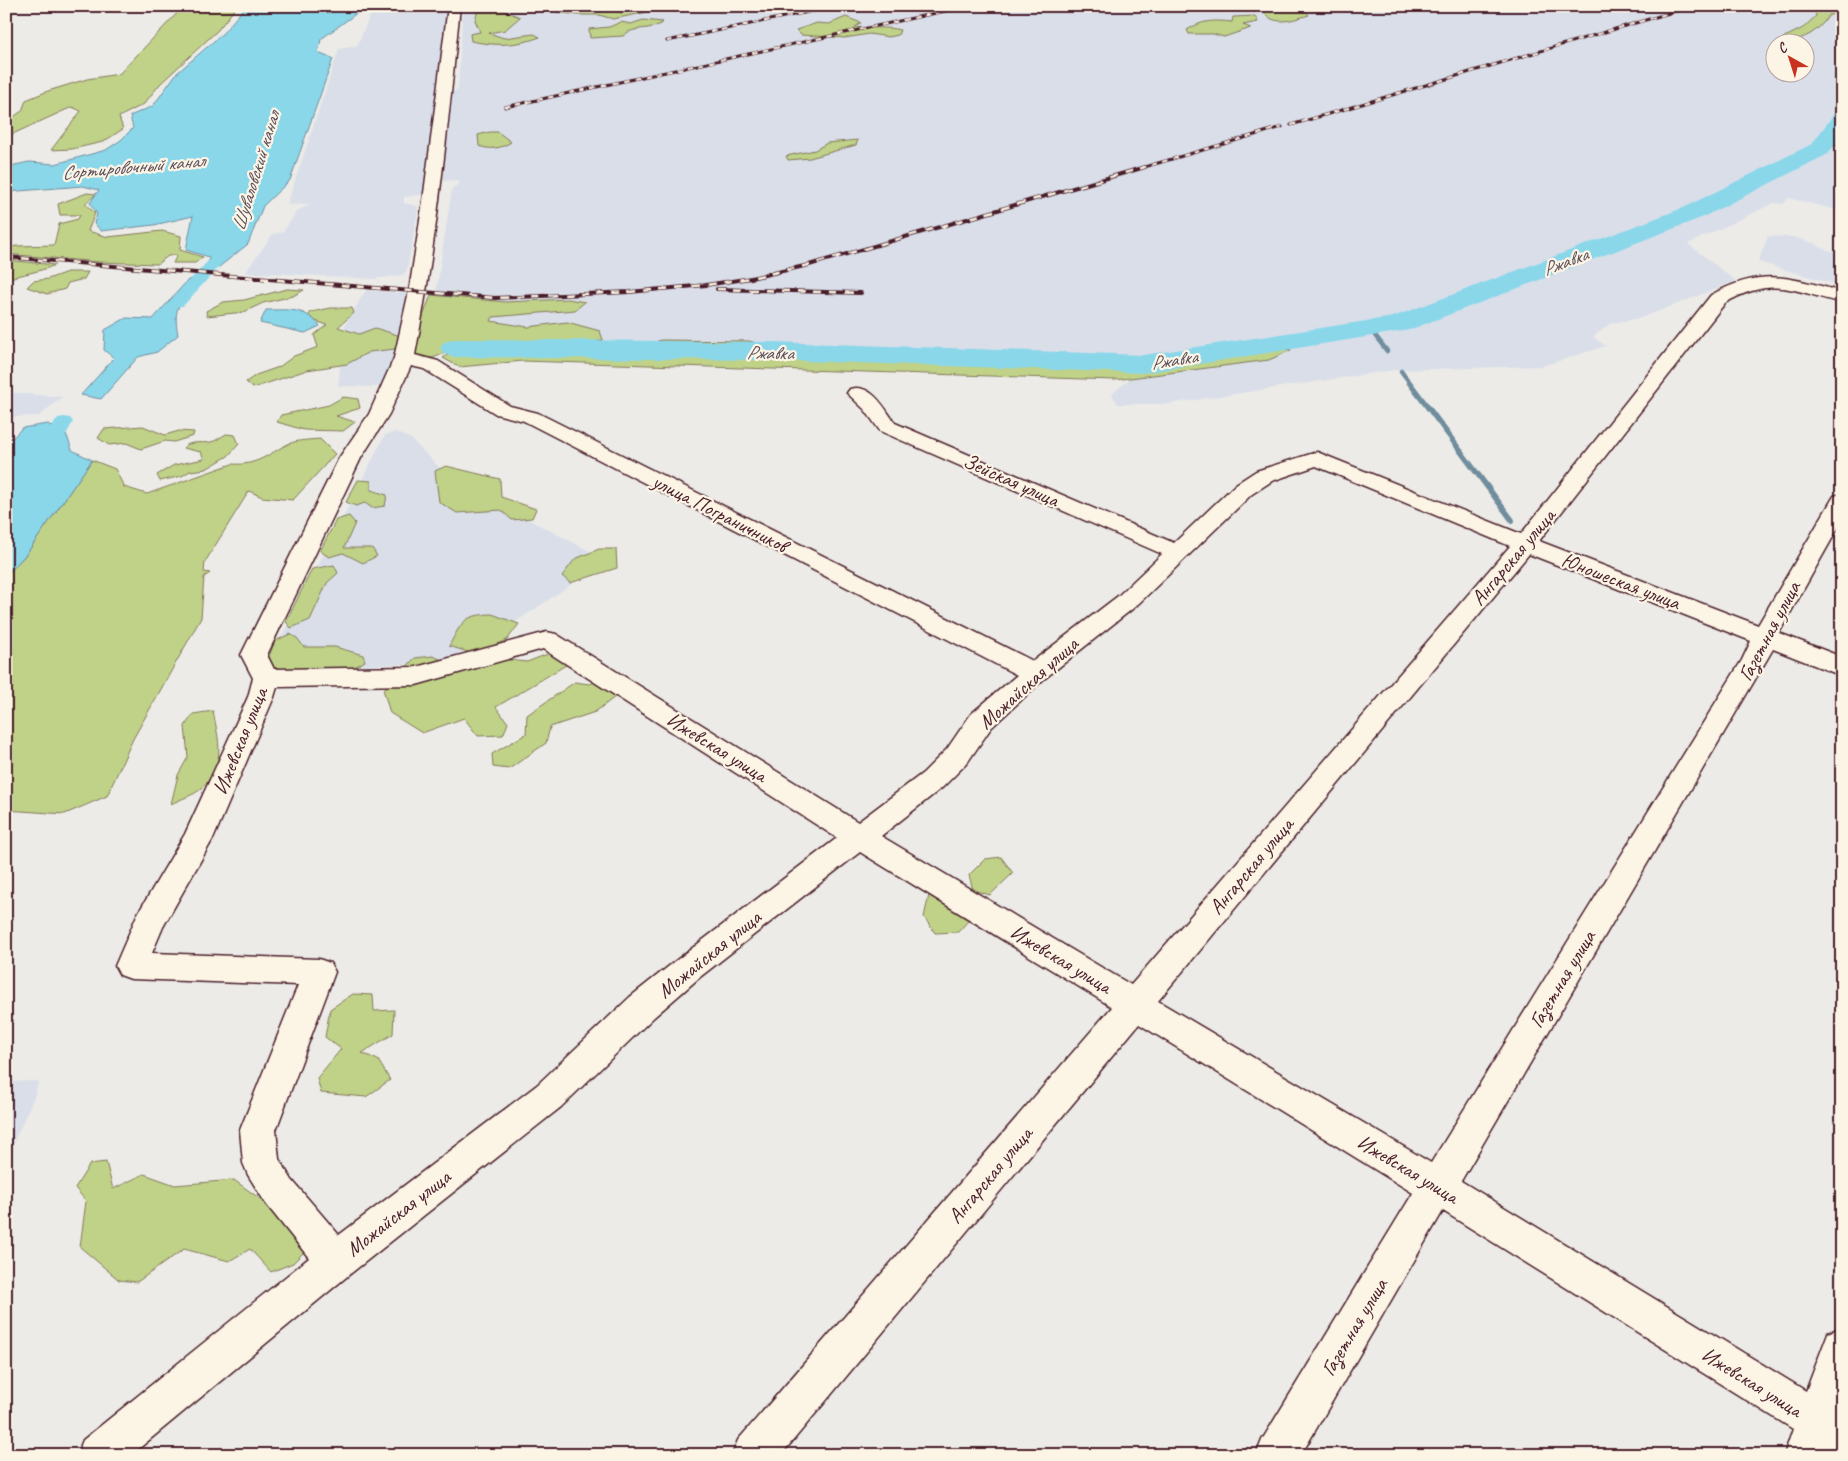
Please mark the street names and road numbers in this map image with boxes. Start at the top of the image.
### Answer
street label: Зейская улица [959,447,1064,513]
street label: улица Пограничников [646,467,796,560]
street label: Ангарская улица [1465,501,1563,611]
street label: Юношеская улица [1558,547,1686,616]
street label: Газетная улица [1732,575,1808,686]
street label: Можайская улица [973,630,1085,735]
street label: Ижевская улица [207,681,274,798]
street label: Ижевская улица [662,706,774,789]
street label: Ангарская улица [1203,810,1301,920]
street label: Можайская улица [652,903,767,1004]
street label: Ижевская улица [1006,919,1118,1001]
street label: Газетная улица [1523,924,1603,1033]
street label: Ангарская улица [942,1119,1040,1229]
street label: Ижевская улица [1353,1129,1465,1211]
street label: Можайская улица [340,1163,457,1262]
street label: Газетная улица [1315,1272,1395,1381]
street label: Ижевская улица [1697,1341,1809,1424]

